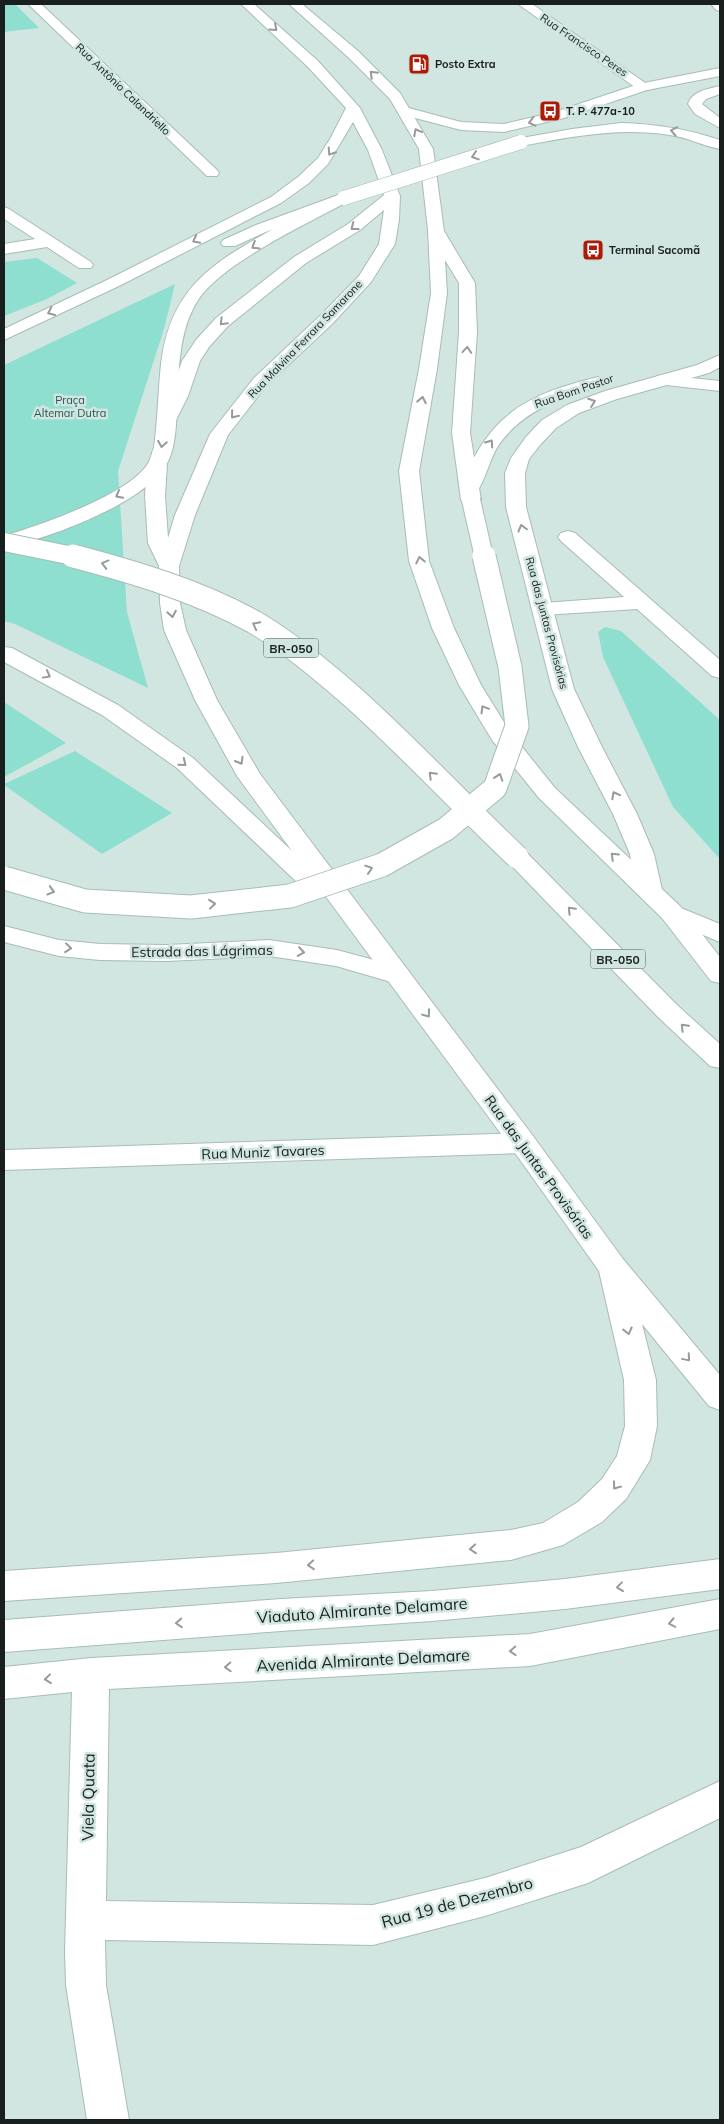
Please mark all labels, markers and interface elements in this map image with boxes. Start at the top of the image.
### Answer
street label: Rua Francisco Peres [537,10,631,80]
one-way arrow [268,22,277,31]
street label: Rua Antônio Calandriello [73,40,173,138]
fuel station icon: Posto Extra [407,52,431,76]
place label: Posto Extra [435,57,496,71]
one-way arrow [370,71,379,80]
bus stop icon: T. P. 477a-10 [538,99,562,123]
place label: T. P. 477a-10 [566,104,635,118]
one-way arrow [527,116,536,127]
one-way arrow [669,126,678,137]
one-way arrow [413,128,423,137]
one-way arrow [327,146,337,155]
one-way arrow [471,151,480,161]
one-way arrow [350,221,360,230]
one-way arrow [193,234,202,244]
bus stop icon: Terminal Sacomã [581,238,605,262]
one-way arrow [251,240,261,249]
place label: Terminal Sacomã [609,243,700,257]
street label: Rua Malvina Ferrara Samarone [245,277,365,401]
one-way arrow [47,306,56,317]
one-way arrow [220,317,229,326]
one-way arrow [461,346,472,354]
street label: Rua Bom Pastor [533,371,615,411]
park label: Praça Altemar Dutra [34,393,106,420]
one-way arrow [417,395,427,404]
one-way arrow [587,398,596,408]
one-way arrow [231,409,239,418]
one-way arrow [158,440,168,448]
one-way arrow [484,440,493,449]
one-way arrow [115,489,124,499]
one-way arrow [517,523,528,532]
street label: Rua das Juntas Provisórias [523,555,571,691]
one-way arrow [415,556,426,564]
one-way arrow [102,560,110,570]
one-way arrow [166,610,177,619]
one-way arrow [252,621,261,631]
road number: BR-050 [264,638,318,658]
one-way arrow [42,669,51,679]
one-way arrow [481,705,491,714]
one-way arrow [234,756,244,765]
one-way arrow [178,757,187,766]
one-way arrow [429,772,438,781]
one-way arrow [493,773,503,782]
one-way arrow [611,791,621,800]
one-way arrow [610,853,619,862]
one-way arrow [365,865,373,875]
one-way arrow [46,886,54,896]
one-way arrow [208,899,216,910]
one-way arrow [568,907,577,916]
street label: Estrada das Lágrimas [131,941,273,961]
one-way arrow [65,943,73,954]
one-way arrow [297,946,305,957]
road number: BR-050 [590,950,646,969]
one-way arrow [422,1008,430,1017]
one-way arrow [681,1024,690,1033]
street label: Rua das Juntas Provisórias [481,1092,597,1242]
street label: Rua Muniz Tavares [201,1141,325,1163]
one-way arrow [622,1326,633,1335]
one-way arrow [682,1352,690,1361]
one-way arrow [613,1480,622,1490]
one-way arrow [468,1543,476,1554]
one-way arrow [307,1559,315,1570]
one-way arrow [615,1581,623,1592]
street label: Viaduto Almirante Delamare [256,1593,468,1627]
one-way arrow [175,1617,183,1628]
one-way arrow [668,1617,677,1627]
street label: Avenida Almirante Delamare [256,1644,470,1676]
one-way arrow [508,1646,516,1657]
one-way arrow [224,1662,232,1673]
one-way arrow [44,1673,52,1684]
street label: Viela Quata [77,1753,99,1841]
street label: Rua 19 de Dezembro [379,1872,535,1932]

